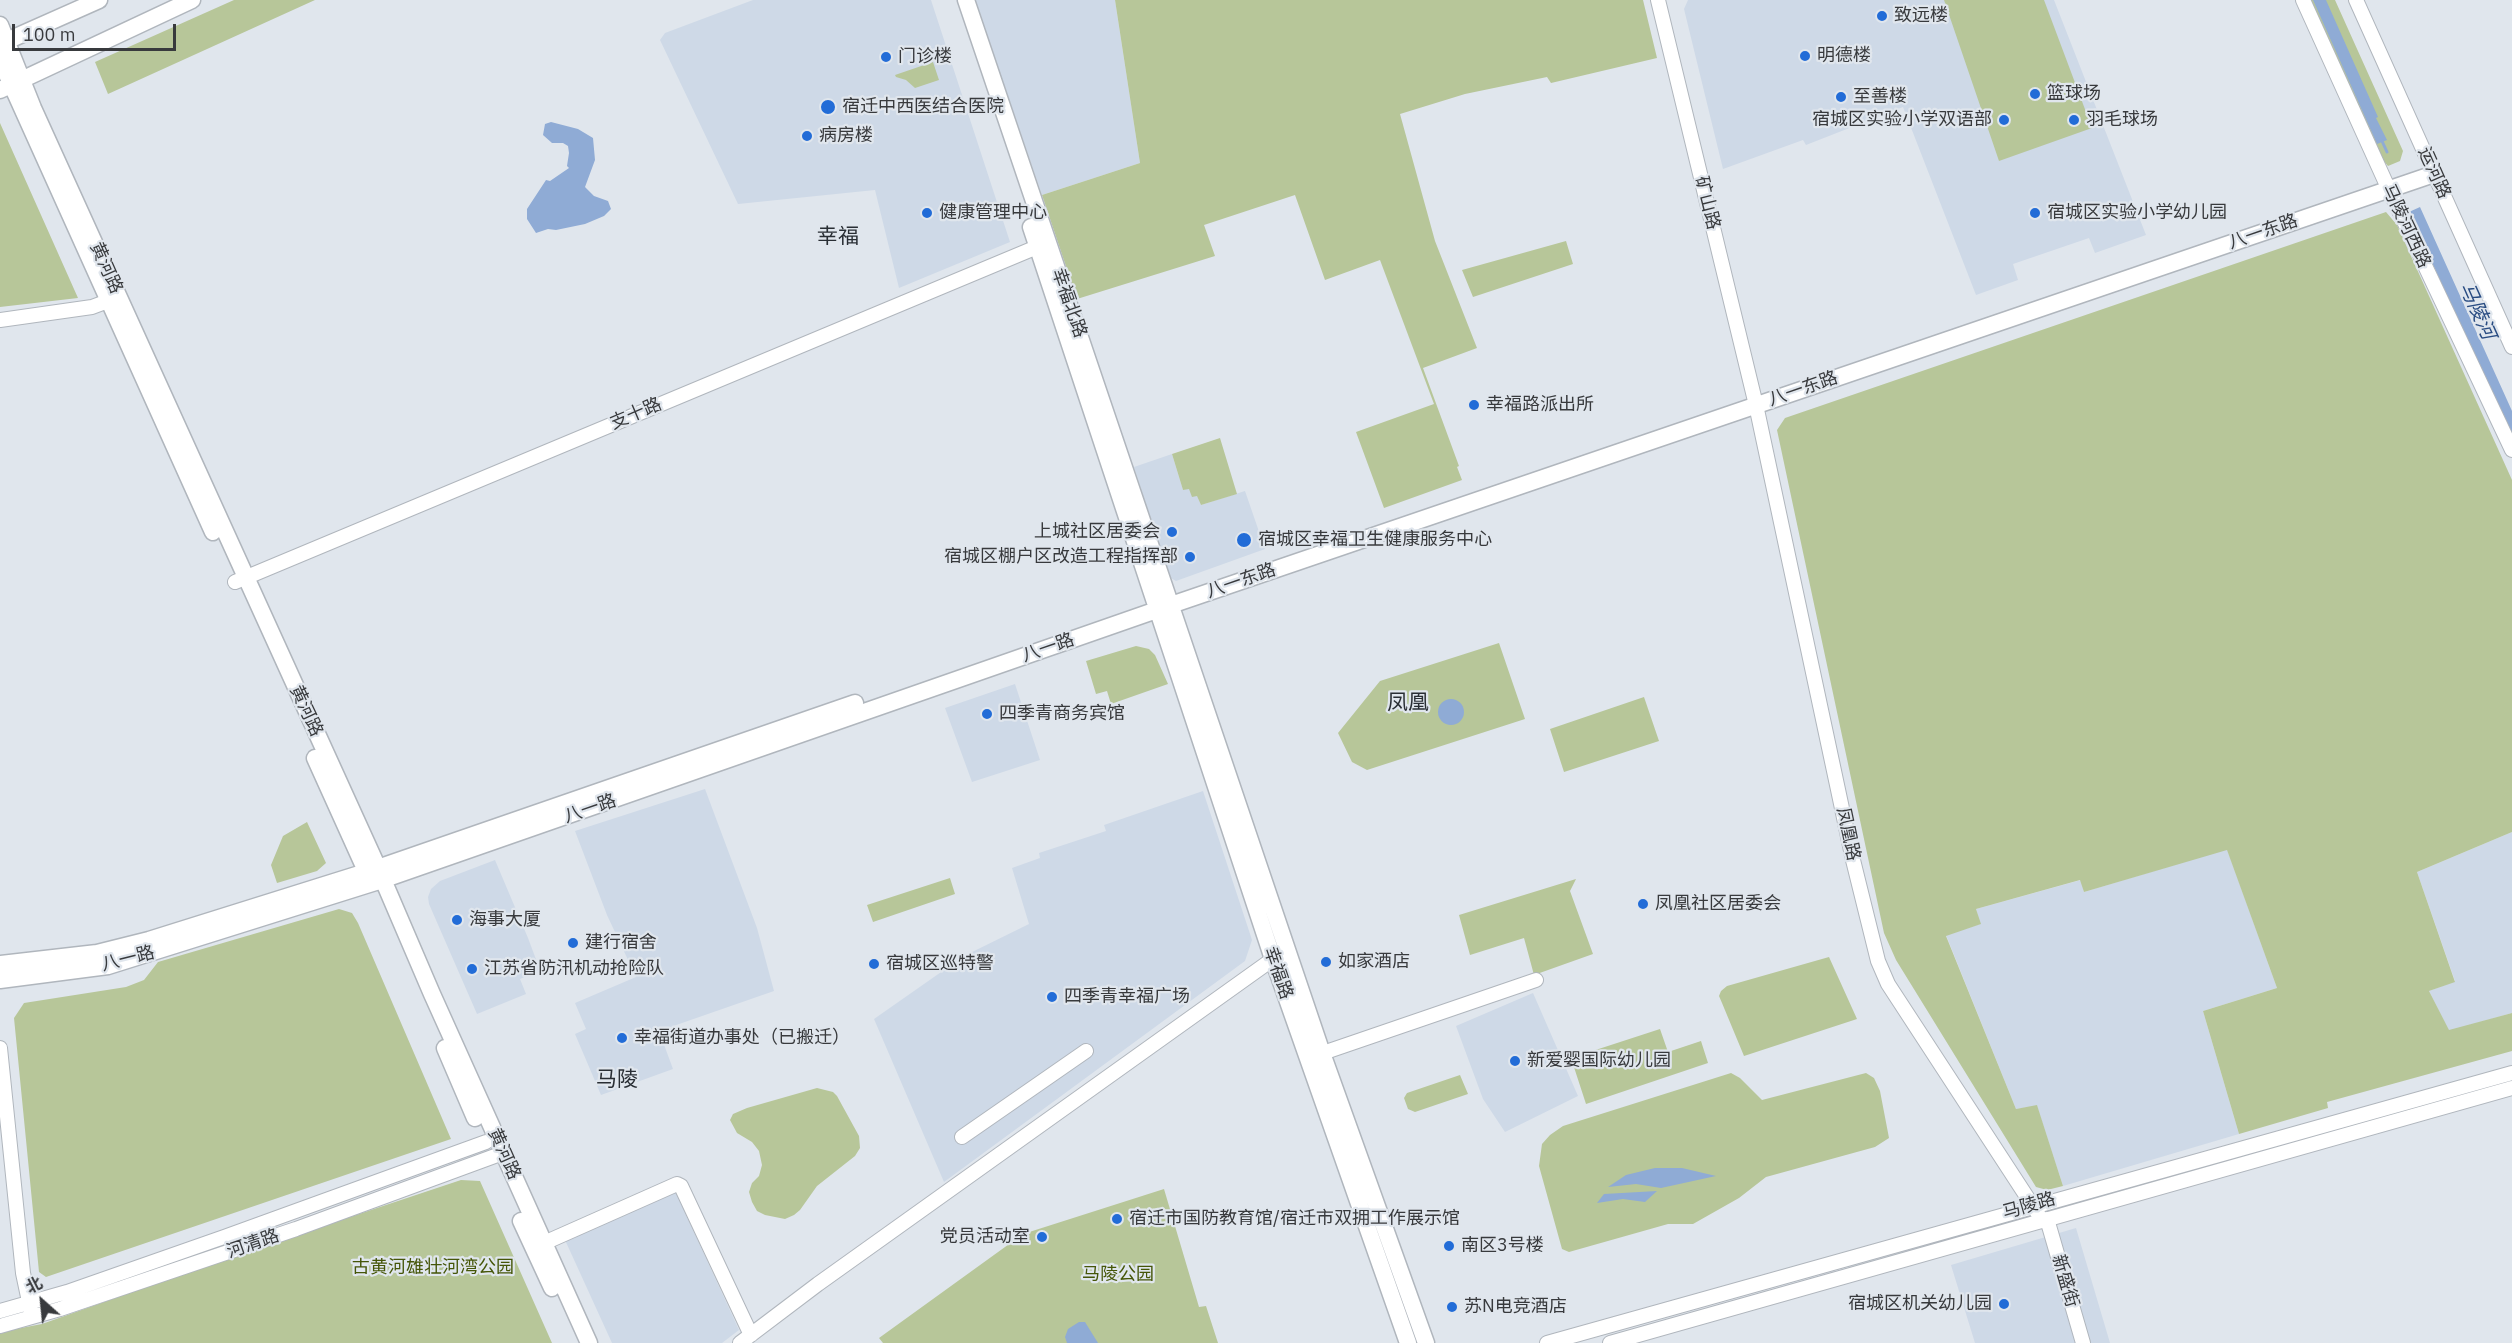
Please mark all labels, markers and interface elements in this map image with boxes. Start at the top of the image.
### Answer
place label: 致远楼 [1894,5,1948,27]
marker: 致远楼 [1875,9,1889,23]
scale bar [15,12,178,50]
text: 100 m [23,23,75,46]
place label: 明德楼 [1817,45,1871,67]
place label: 门诊楼 [898,46,952,68]
marker: 明德楼 [1798,49,1812,63]
marker: 门诊楼 [879,50,893,64]
place label: 篮球场 [2047,83,2101,105]
place label: 至善楼 [1853,86,1907,108]
marker: 篮球场 [2028,87,2042,101]
marker: 至善楼 [1834,90,1848,104]
place label: 宿迁中西医结合医院 [842,96,1004,118]
marker: 宿迁中西医结合医院 [819,98,837,116]
place label: 宿城区实验小学双语部 [1812,109,1992,131]
place label: 羽毛球场 [2086,109,2158,131]
marker: 宿城区实验小学双语部 [1997,113,2011,127]
marker: 羽毛球场 [2067,113,2081,127]
place label: 病房楼 [819,125,873,147]
marker: 病房楼 [800,129,814,143]
street label: 运河路 [2413,144,2455,202]
street label: 矿山路 [1690,174,1724,232]
street label: 马陵河西路 [2377,181,2435,271]
place label: 健康管理中心 [939,202,1047,224]
place label: 宿城区实验小学幼儿园 [2047,202,2227,224]
marker: 健康管理中心 [920,206,934,220]
marker: 宿城区实验小学幼儿园 [2028,206,2042,220]
street label: 八一东路 [2225,210,2301,254]
district label: 幸福 [817,224,859,250]
street label: 黄河路 [85,239,127,297]
street label: 幸福北路 [1047,265,1091,341]
water label: 马陵河 [2454,279,2500,343]
street label: 八一东路 [1765,367,1841,411]
street label: 支十路 [607,394,665,434]
place label: 幸福路派出所 [1486,394,1594,416]
marker: 幸福路派出所 [1467,398,1481,412]
place label: 上城社区居委会 [1034,521,1160,543]
marker: 上城社区居委会 [1165,525,1179,539]
place label: 宿城区幸福卫生健康服务中心 [1258,529,1492,551]
marker: 宿城区幸福卫生健康服务中心 [1235,531,1253,549]
place label: 宿城区棚户区改造工程指挥部 [944,546,1178,568]
marker: 宿城区棚户区改造工程指挥部 [1183,550,1197,564]
street label: 八一东路 [1203,559,1279,603]
street label: 八一路 [1019,629,1077,667]
street label: 黄河路 [285,682,327,740]
district label: 凤凰 [1387,690,1429,716]
place label: 四季青商务宾馆 [999,703,1125,725]
marker: 四季青商务宾馆 [980,707,994,721]
street label: 八一路 [561,790,619,828]
street label: 凤凰路 [1832,805,1864,863]
place label: 凤凰社区居委会 [1655,893,1781,915]
marker: 凤凰社区居委会 [1636,897,1650,911]
place label: 海事大厦 [469,909,541,931]
marker: 海事大厦 [450,913,464,927]
place label: 建行宿舍 [585,932,657,954]
marker: 建行宿舍 [566,936,580,950]
street label: 八一路 [99,942,157,976]
street label: 幸福路 [1259,944,1297,1002]
place label: 如家酒店 [1338,951,1410,973]
place label: 宿城区巡特警 [886,953,994,975]
marker: 如家酒店 [1319,955,1333,969]
marker: 宿城区巡特警 [867,957,881,971]
place label: 江苏省防汛机动抢险队 [484,958,664,980]
marker: 江苏省防汛机动抢险队 [465,962,479,976]
place label: 四季青幸福广场 [1064,986,1190,1008]
marker: 四季青幸福广场 [1045,990,1059,1004]
place label: 幸福街道办事处（已搬迁） [634,1027,850,1049]
marker: 幸福街道办事处（已搬迁） [615,1031,629,1045]
place label: 新爱婴国际幼儿园 [1527,1050,1671,1072]
marker: 新爱婴国际幼儿园 [1508,1054,1522,1068]
district label: 马陵 [596,1067,638,1093]
street label: 黄河路 [483,1125,525,1183]
street label: 马陵路 [2000,1188,2058,1224]
place label: 宿迁市国防教育馆/宿迁市双拥工作展示馆 [1129,1208,1460,1230]
marker: 宿迁市国防教育馆/宿迁市双拥工作展示馆 [1110,1212,1124,1226]
street label: 河清路 [224,1225,282,1263]
place label: 党员活动室 [940,1226,1030,1248]
marker: 党员活动室 [1035,1230,1049,1244]
place label: 南区3号楼 [1461,1235,1544,1257]
marker: 南区3号楼 [1442,1239,1456,1253]
street label: 新盛街 [2047,1252,2083,1310]
park label: 古黄河雄壮河湾公园 [352,1257,514,1279]
park label: 马陵公园 [1082,1264,1154,1286]
north arrow [12,1271,72,1331]
text: 北 [22,1272,45,1298]
place label: 宿城区机关幼儿园 [1848,1293,1992,1315]
place label: 苏N电竞酒店 [1464,1296,1567,1318]
marker: 宿城区机关幼儿园 [1997,1297,2011,1311]
marker: 苏N电竞酒店 [1445,1300,1459,1314]

